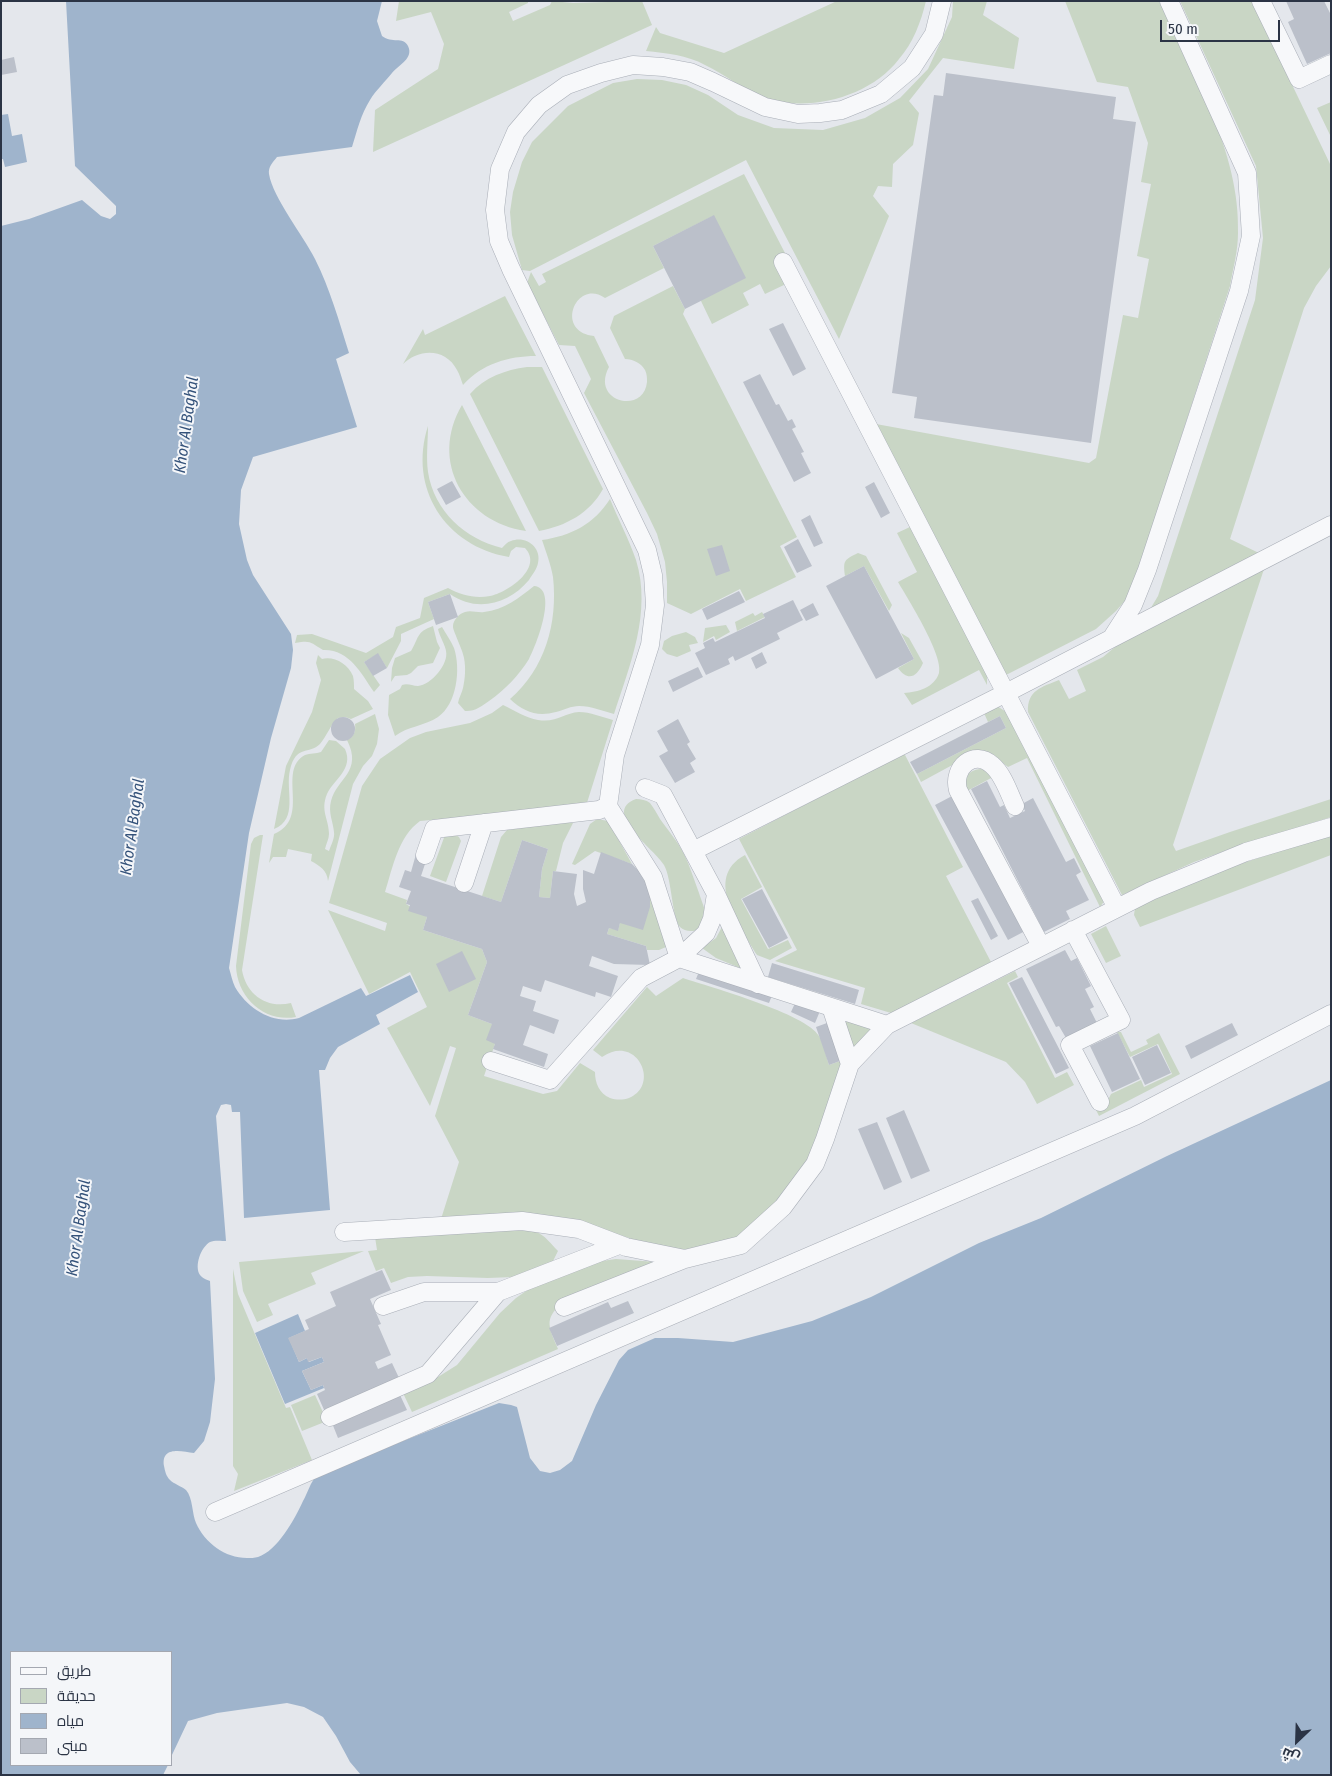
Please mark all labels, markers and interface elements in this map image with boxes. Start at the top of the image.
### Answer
scale bar [1162,10,1282,42]
text: 50 m [1168,20,1198,38]
water label: Khor Al Baghal [171,376,203,474]
water label: Khor Al Baghal [117,778,149,876]
water label: Khor Al Baghal [63,1179,95,1277]
legend [10,1651,172,1766]
text: طريق [57,1662,91,1680]
text: حديقة [57,1687,96,1705]
text: مياه [57,1712,84,1730]
north arrow [1272,1716,1322,1766]
text: مبنى [57,1737,88,1755]
text: ش [1279,1744,1302,1767]

